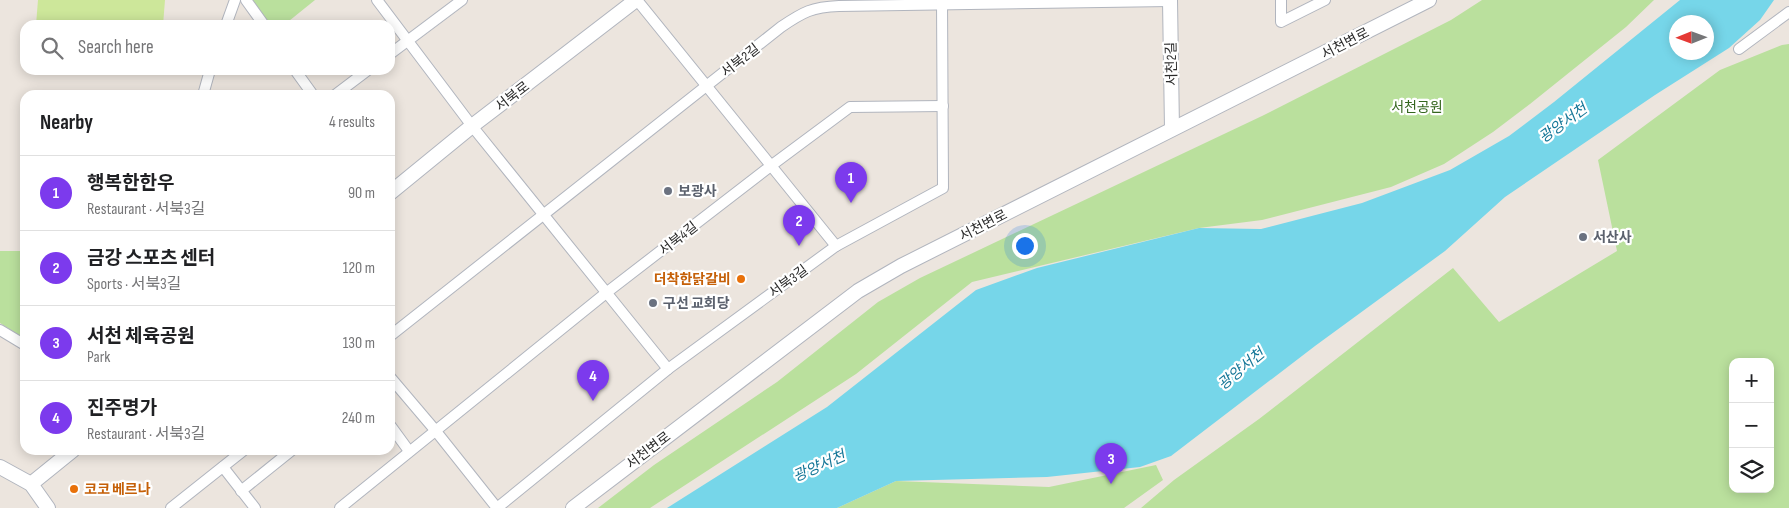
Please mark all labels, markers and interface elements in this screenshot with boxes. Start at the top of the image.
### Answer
north arrow [1669,15,1714,60]
search box [20,20,395,75]
street label: 서천변로 [1318,24,1372,63]
icon: search [38,34,66,62]
text: Search here [78,36,154,59]
street label: 서북2길 [718,40,763,81]
street label: 서천2길 [1163,42,1180,86]
street label: 서북로 [492,78,533,115]
water label: 광양서천 [1535,98,1593,147]
park label: 서천공원 [1391,99,1443,116]
text: Nearby [40,110,93,135]
text: 4 results [329,113,375,132]
pin: 1 [835,162,867,203]
text: 행복한한우 [87,172,174,195]
place label: 보광사 [678,183,717,200]
text: 1 [53,184,59,203]
text: 90 m [348,184,375,203]
marker: 보광사 [662,185,674,197]
text: Restaurant · 서북3길 [87,200,206,219]
pin: 2 [783,205,815,246]
street label: 서천변로 [956,206,1010,245]
street label: 서북4길 [656,218,701,259]
place label: 서산사 [1593,229,1632,246]
marker: 서산사 [1577,231,1589,243]
your location [1012,233,1038,259]
text: 금강 스포츠 센터 [87,247,215,270]
text: 2 [52,259,60,278]
text: 120 m [343,259,375,278]
street label: 서북3길 [765,261,811,301]
place label: 더착한닭갈비 [654,271,731,288]
marker: 더착한닭갈비 [735,273,747,285]
text: Sports · 서북3길 [87,275,182,294]
place label: 구선 교회당 [663,295,730,312]
marker: 구선 교회당 [647,297,659,309]
text: 서천 체육공원 [87,325,195,348]
text: 3 [52,334,60,353]
text: 130 m [343,334,375,353]
water label: 광양서천 [1214,343,1270,394]
text: Park [87,348,110,367]
map controls [1729,358,1774,493]
button: + [1729,358,1774,403]
pin: 4 [577,360,609,401]
text: 진주명가 [87,397,157,420]
button: − [1729,403,1774,448]
text: 4 [52,409,60,428]
text: 240 m [342,409,375,428]
text: Restaurant · 서북3길 [87,425,206,444]
street label: 서천변로 [623,428,674,473]
pin: 3 [1095,443,1127,484]
water label: 광양서천 [790,446,850,486]
button: layers [1729,448,1774,493]
place label: 코코 베르나 [84,481,151,498]
marker: 코코 베르나 [68,483,80,495]

